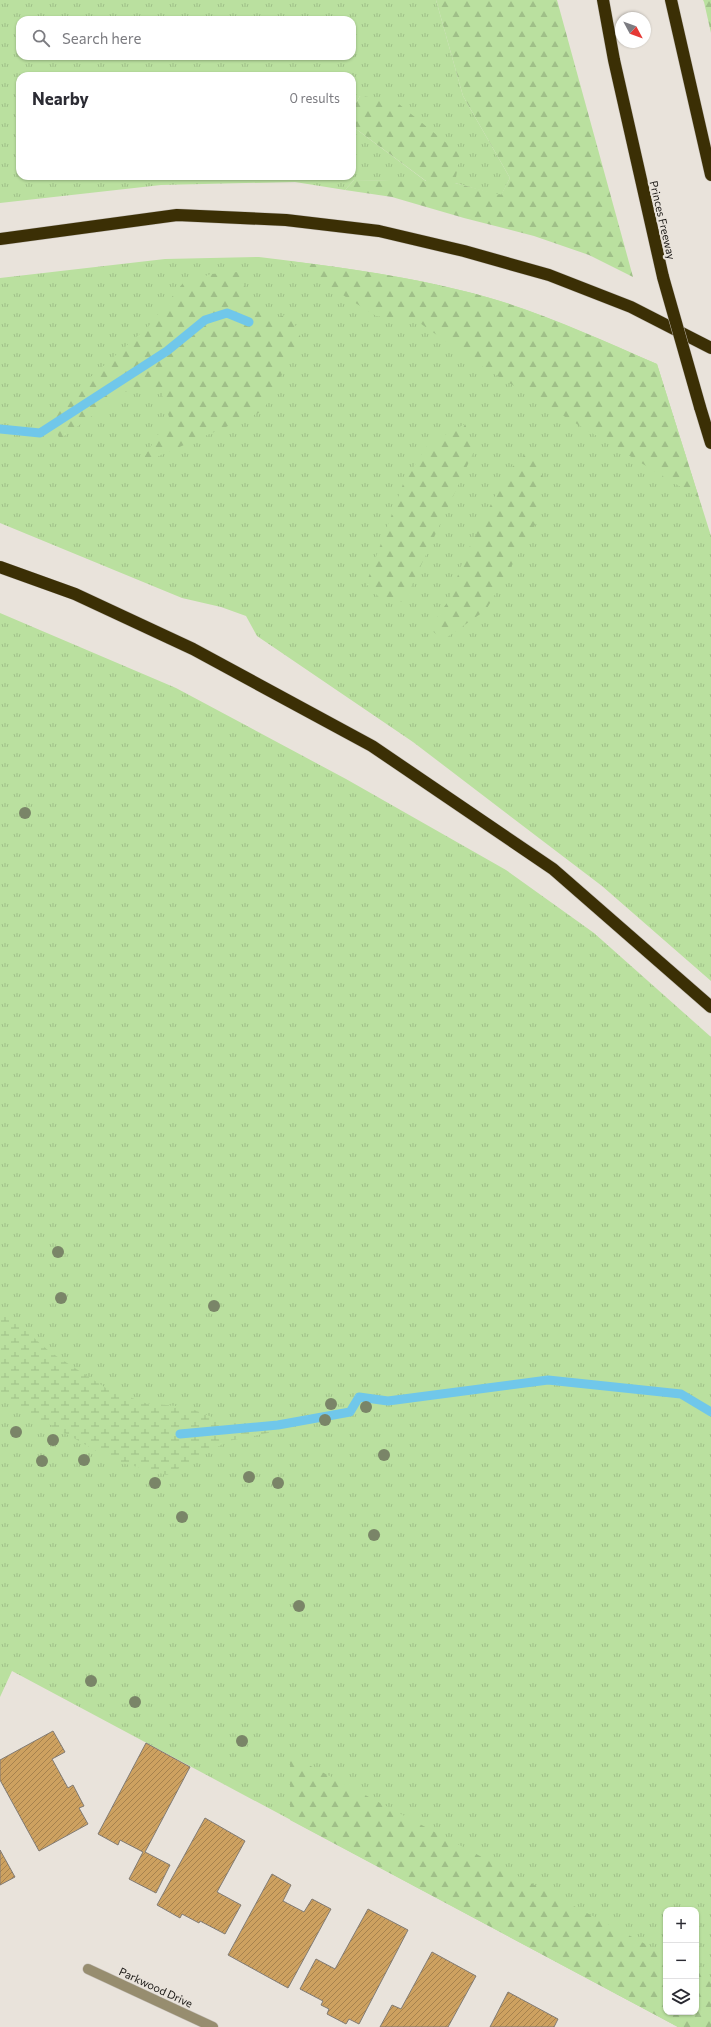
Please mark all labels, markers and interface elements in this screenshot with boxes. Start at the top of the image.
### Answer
north arrow [615,12,651,48]
search box [16,16,356,60]
icon: search [30,27,52,49]
text: Search here [62,29,141,47]
text: Nearby [32,88,89,109]
text: 0 results [289,90,340,106]
street label: Princes Freeway [648,179,678,261]
map controls [663,1907,699,2015]
button: + [663,1907,699,1943]
button: − [663,1943,699,1979]
street label: Parkwood Drive [117,1964,195,2010]
button: layers [663,1979,699,2015]

